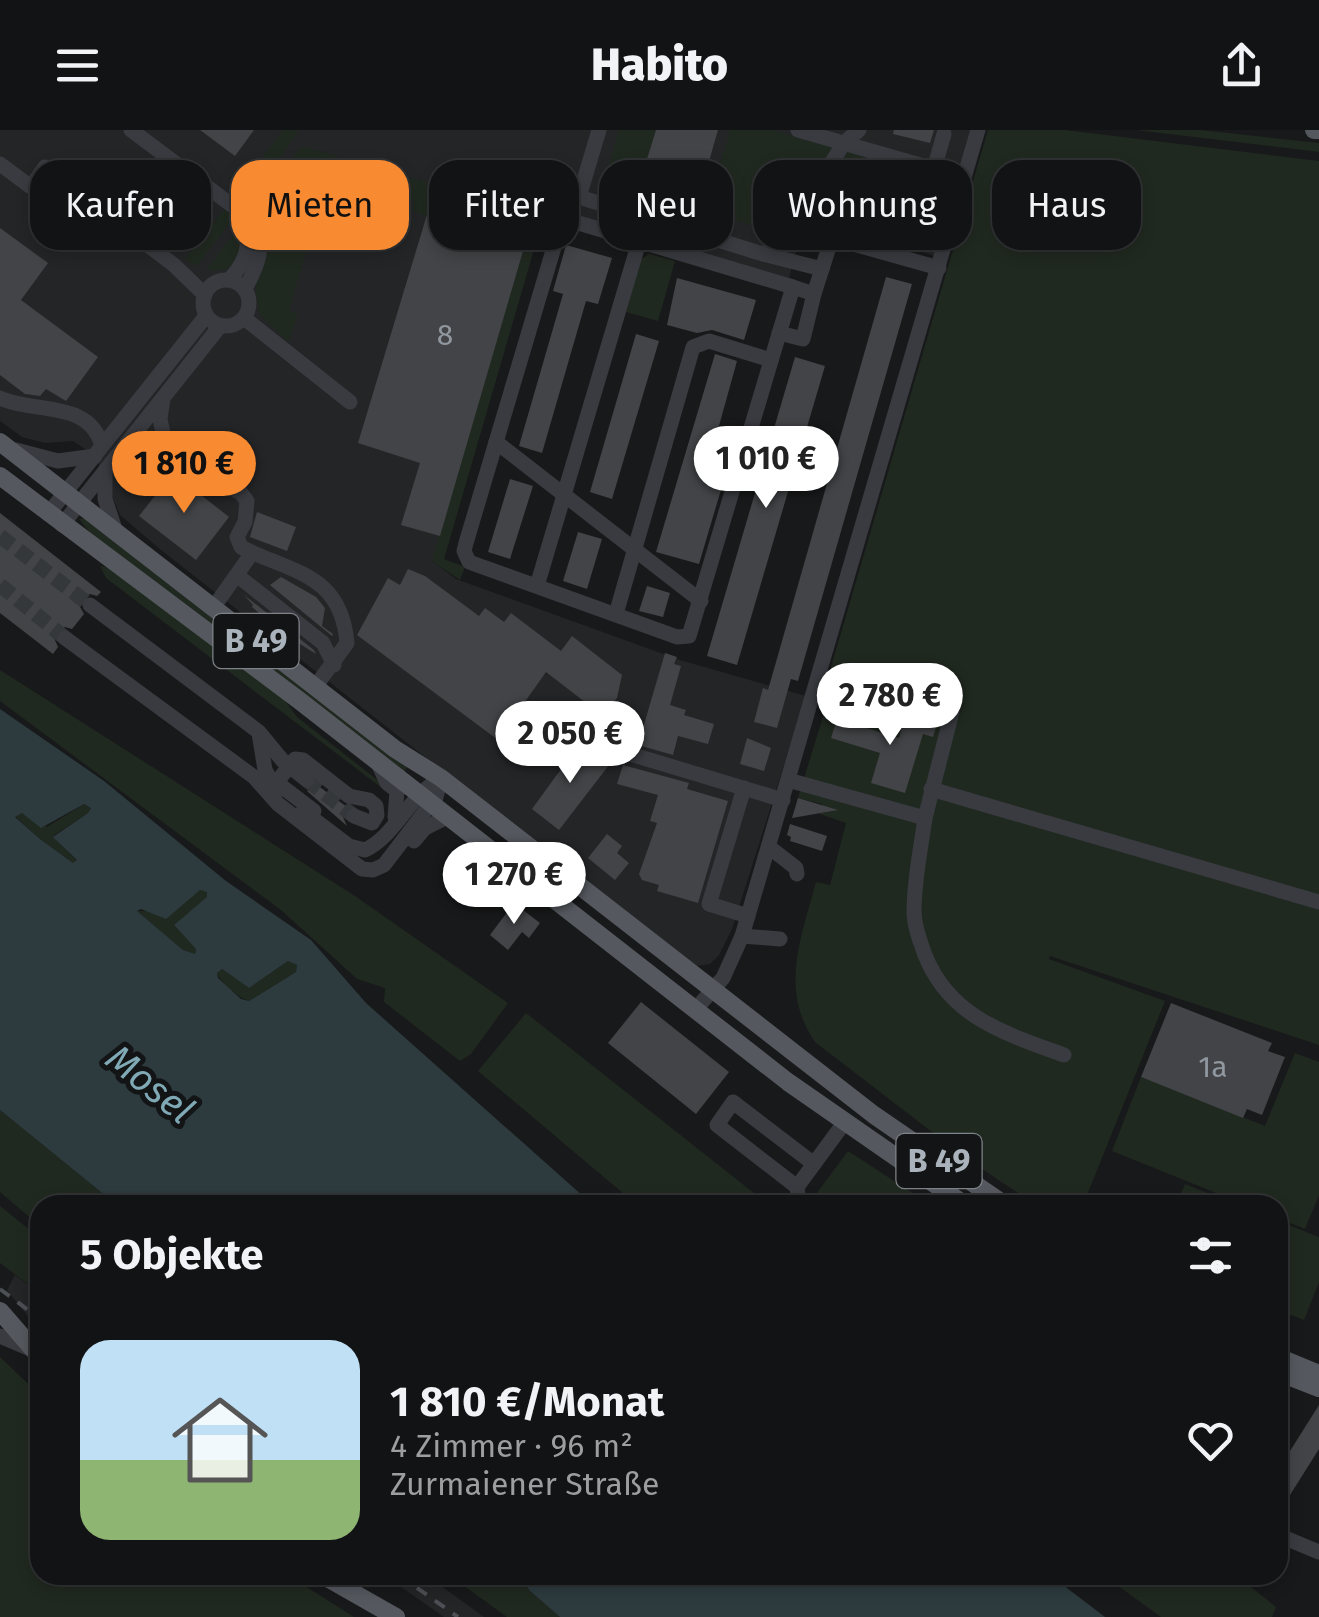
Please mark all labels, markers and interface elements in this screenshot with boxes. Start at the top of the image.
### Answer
icon: menu [50,38,105,93]
text: Habito [591,38,728,92]
icon: share [1214,38,1269,93]
chip: Kaufen [30,160,211,250]
chip: Mieten [231,160,409,250]
chip: Filter [429,160,579,250]
chip: Neu [599,160,733,250]
chip: Wohnung [753,160,972,250]
chip: Haus [992,160,1141,250]
house number: 8 [437,317,453,353]
pin: 1 010 € [674,426,858,511]
pin: 1 810 € [92,431,276,516]
text: 1 010 € [716,439,816,477]
text: 1 810 € [134,444,234,482]
road number: B 49 [214,614,298,668]
pin: 2 780 € [798,663,982,748]
text: 2 780 € [839,676,941,714]
pin: 2 050 € [478,701,662,786]
text: 2 050 € [517,714,623,752]
pin: 1 270 € [422,842,606,927]
text: 1 270 € [465,855,563,893]
water label: Mosel [97,1035,203,1133]
house number: 1a [1198,1049,1228,1085]
road number: B 49 [896,1134,982,1188]
icon: filters [1183,1228,1238,1283]
text: 5 Objekte [80,1230,263,1280]
text: 1 810 €/Monat [390,1377,664,1427]
icon: home [160,1380,280,1500]
icon: heart [1183,1413,1238,1468]
text: 4 Zimmer · 96 m² [390,1427,633,1465]
text: Zurmaiener Straße [390,1465,659,1503]

